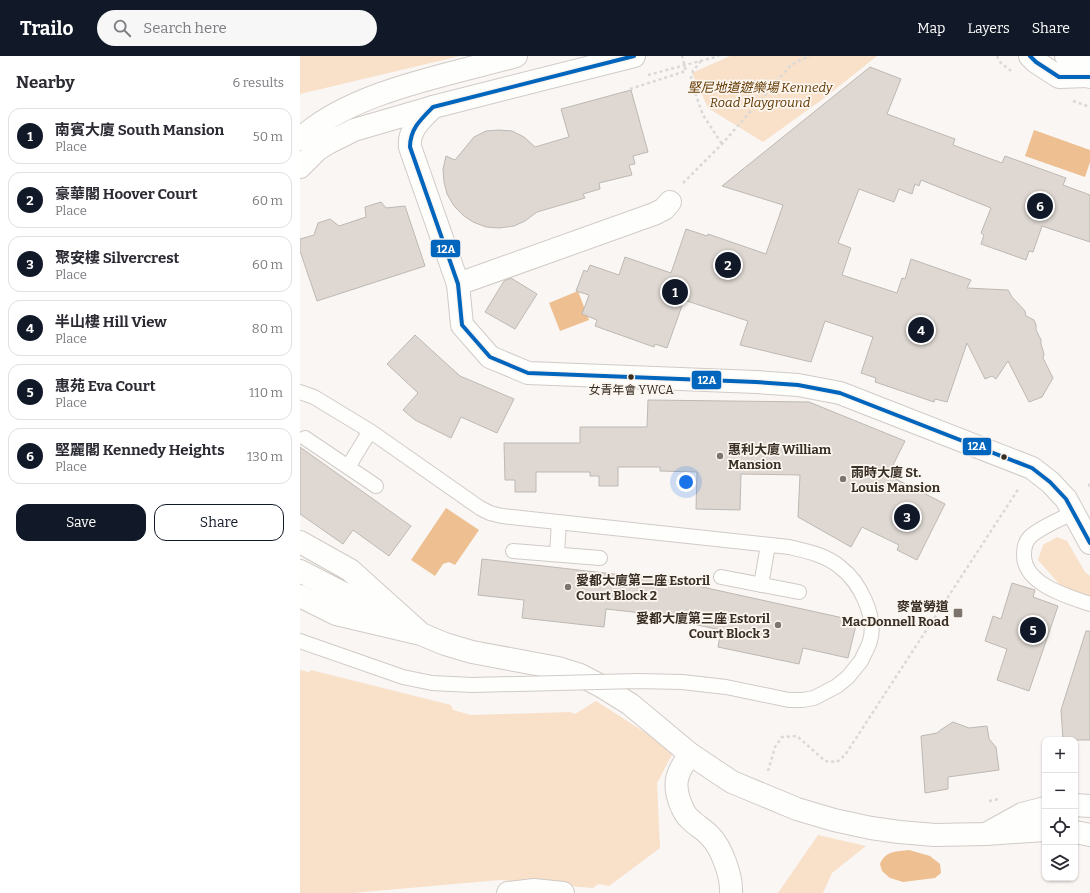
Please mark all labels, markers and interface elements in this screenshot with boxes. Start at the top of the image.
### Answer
search box [97,10,377,46]
text: Trailo [20,17,73,40]
icon: search [111,17,133,39]
text: Search here [143,19,227,37]
text: Map [917,20,945,37]
text: Layers [967,20,1010,37]
text: Share [1032,20,1070,37]
text: Nearby [16,72,75,93]
text: 6 results [232,75,284,90]
park label: 堅尼地道遊樂場 Kennedy Road Playground [688,80,834,110]
text: 南賓大廈 South Mansion [55,121,224,139]
text: 1 [27,129,33,144]
text: 50 m [253,129,283,144]
text: Place [55,139,87,154]
text: 豪華閣 Hoover Court [55,185,198,203]
pin: 6 [1027,191,1053,221]
text: 2 [26,193,34,208]
text: 60 m [252,193,283,208]
text: Place [55,203,87,218]
line badge: 12A [430,239,461,258]
text: 12A [437,243,456,256]
text: 聚安樓 Silvercrest [55,249,179,267]
pin: 2 [715,250,741,280]
text: 3 [26,257,34,272]
text: 60 m [252,257,283,272]
text: Place [55,267,87,282]
pin: 1 [662,277,688,307]
text: 半山樓 Hill View [55,313,167,331]
pin: 4 [908,315,934,345]
text: 4 [26,321,34,336]
text: 80 m [252,321,283,336]
text: Place [55,331,87,346]
line badge: 12A [691,370,722,390]
marker: 女青年會 YWCA [626,372,636,382]
text: 12A [698,374,717,387]
text: 惠苑 Eva Court [55,377,156,395]
place label: 女青年會 YWCA [588,383,674,397]
text: 5 [26,385,34,400]
text: 110 m [249,385,283,400]
text: Place [55,395,87,410]
line badge: 12A [962,437,992,456]
text: 12A [968,440,987,453]
text: 堅麗閣 Kennedy Heights [55,441,225,459]
place label: 惠利大廈 William Mansion [728,442,832,472]
text: 6 [26,449,34,464]
text: 130 m [247,449,283,464]
marker: 惠利大廈 William Mansion [715,451,725,461]
unlabelled marker [999,452,1009,462]
text: Place [55,459,87,474]
place label: 雨時大廈 St. Louis Mansion [851,465,941,495]
your location [676,472,696,492]
marker: 雨時大廈 St. Louis Mansion [838,474,848,484]
pin: 3 [894,502,920,532]
button: Save [16,504,146,541]
button: Share [154,504,284,541]
place label: 愛都大廈第二座 Estoril Court Block 2 [576,573,710,603]
marker: 愛都大廈第二座 Estoril Court Block 2 [563,582,573,592]
place label: 麥當勞道 MacDonnell Road [842,599,949,629]
marker: 麥當勞道 MacDonnell Road [952,607,964,619]
place label: 愛都大廈第三座 Estoril Court Block 3 [636,611,770,641]
pin: 5 [1020,615,1046,645]
marker: 愛都大廈第三座 Estoril Court Block 3 [773,620,783,630]
map controls [1042,737,1078,881]
button: + [1042,737,1078,773]
button: − [1042,773,1078,809]
button: locate [1042,809,1078,845]
button: layers [1042,845,1078,881]

